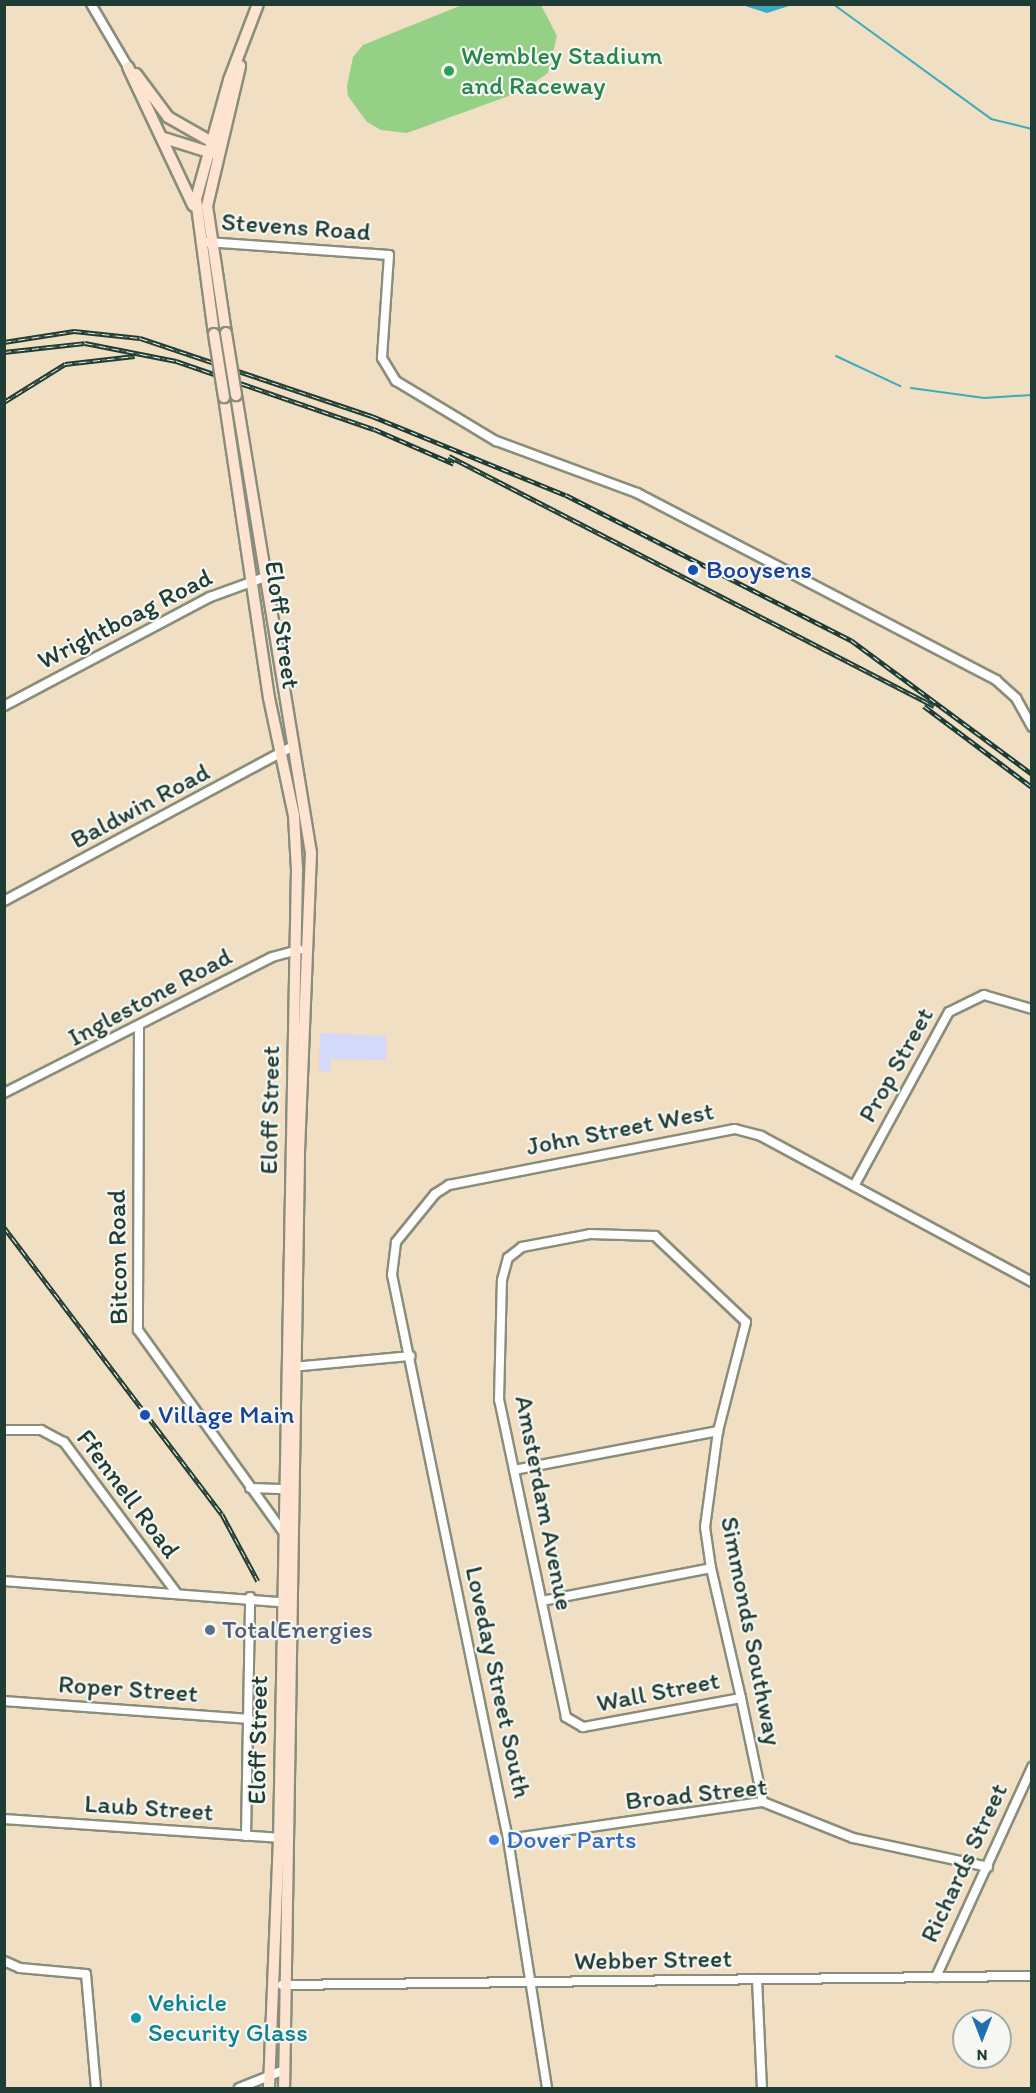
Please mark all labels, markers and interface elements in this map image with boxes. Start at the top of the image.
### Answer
place label: Wembley Stadium and Raceway [461,40,663,101]
marker: Wembley Stadium and Raceway [442,64,456,78]
street label: Stevens Road [220,206,372,248]
place label: Booysens [706,554,812,586]
street label: Eloff Street [258,559,306,691]
marker: Booysens [684,561,702,579]
street label: Wrightboag Road [33,562,217,676]
street label: Baldwin Road [65,756,215,856]
street label: Inglestone Road [63,941,237,1053]
street label: Prop Street [852,1002,940,1128]
street label: Eloff Street [253,1045,287,1175]
street label: John Street West [524,1096,716,1162]
street label: Bitcon Road [101,1189,135,1325]
street label: Amsterdam Avenue [508,1393,580,1613]
place label: Village Main [158,1399,295,1431]
marker: Village Main [136,1406,154,1424]
street label: Ffennell Road [70,1424,186,1564]
street label: Simmonds Southway [714,1514,788,1748]
street label: Loveday Street South [458,1563,538,1801]
place label: TotalEnergies [222,1614,373,1646]
marker: TotalEnergies [203,1623,217,1637]
street label: Wall Street [594,1665,722,1719]
street label: Roper Street [57,1669,199,1709]
street label: Eloff Street [241,1675,275,1805]
street label: Broad Street [624,1771,768,1817]
street label: Richards Street [914,1779,1014,1947]
street label: Laub Street [84,1788,214,1828]
place label: Dover Parts [506,1824,636,1856]
marker: Dover Parts [487,1833,501,1847]
street label: Webber Street [574,1943,732,1977]
place label: Vehicle Security Glass [148,1987,308,2048]
north arrow [952,2009,1012,2069]
marker: Vehicle Security Glass [129,2011,143,2025]
text: N [977,2046,987,2065]

